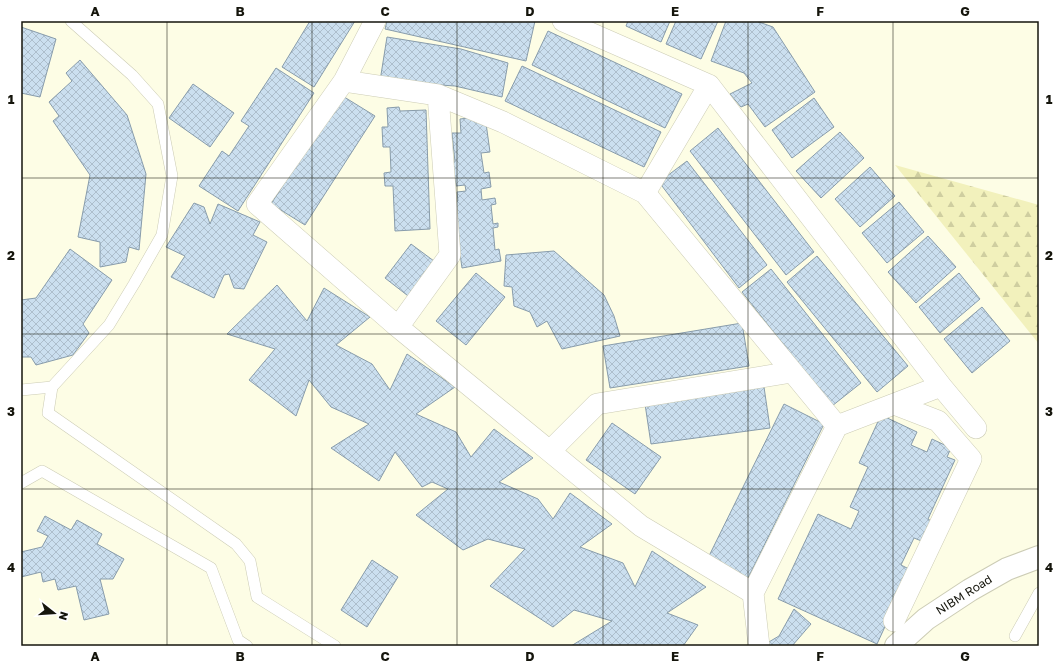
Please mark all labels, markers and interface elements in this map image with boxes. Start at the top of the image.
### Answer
text: A [90,3,100,19]
text: B [235,3,245,19]
text: C [380,3,390,19]
text: D [525,3,535,19]
text: E [671,3,679,19]
text: F [816,3,824,19]
text: G [960,3,970,19]
text: 1 [8,91,15,107]
text: 1 [1046,91,1053,107]
text: 2 [7,247,15,263]
text: 2 [1045,247,1053,263]
text: 3 [7,403,15,419]
text: 3 [1045,403,1053,419]
text: 4 [7,559,15,575]
text: 4 [1045,559,1053,575]
street label: NIBM Road [933,571,995,618]
north arrow [34,593,74,633]
text: N [57,610,71,622]
text: A [90,648,100,664]
text: B [235,648,245,664]
text: C [380,648,390,664]
text: D [525,648,535,664]
text: E [671,648,679,664]
text: F [816,648,824,664]
text: G [960,648,970,664]

